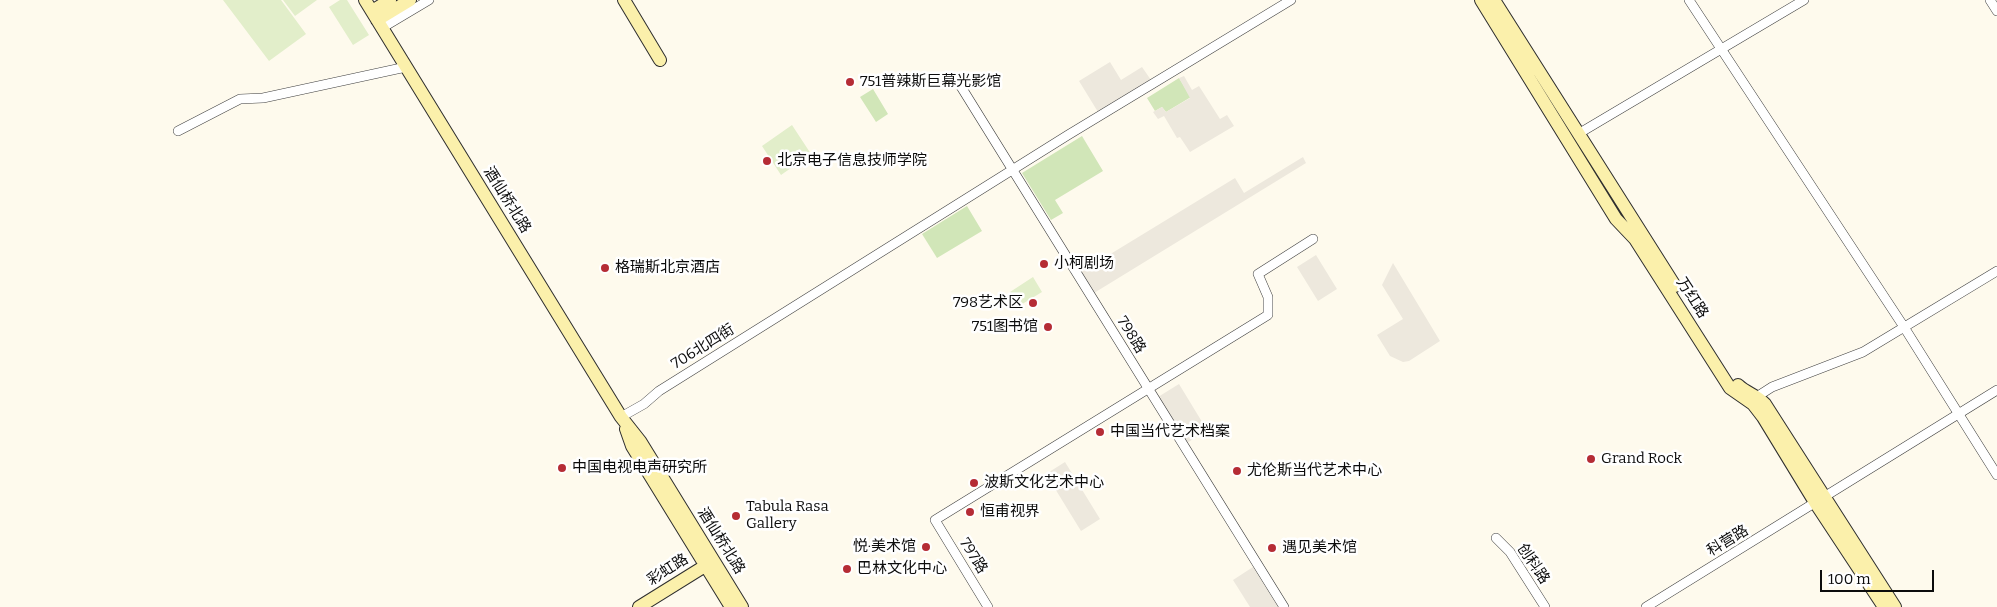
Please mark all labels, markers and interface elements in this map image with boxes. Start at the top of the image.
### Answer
place label: 751普辣斯巨幕光影馆 [860,73,1001,91]
marker: 751普辣斯巨幕光影馆 [844,76,856,88]
place label: 北京电子信息技师学院 [777,152,927,170]
marker: 北京电子信息技师学院 [761,155,773,167]
street label: 酒仙桥北路 [479,163,535,237]
place label: 小柯剧场 [1054,255,1114,273]
marker: 小柯剧场 [1038,258,1050,270]
place label: 格瑞斯北京酒店 [615,259,720,277]
marker: 格瑞斯北京酒店 [599,262,611,274]
street label: 万红路 [1672,274,1712,322]
place label: 798艺术区 [953,294,1023,312]
marker: 798艺术区 [1027,297,1039,309]
street label: 798路 [1113,313,1149,357]
place label: 751图书馆 [972,318,1038,336]
street label: 706北四街 [668,321,738,373]
marker: 751图书馆 [1042,321,1054,333]
place label: 中国当代艺术档案 [1110,423,1230,441]
marker: 中国当代艺术档案 [1094,426,1106,438]
place label: Grand Rock [1601,450,1682,468]
marker: Grand Rock [1585,453,1597,465]
place label: 中国电视电声研究所 [572,459,707,477]
marker: 中国电视电声研究所 [556,462,568,474]
place label: 尤伦斯当代艺术中心 [1247,462,1382,480]
marker: 尤伦斯当代艺术中心 [1231,465,1243,477]
place label: 波斯文化艺术中心 [984,474,1104,492]
marker: 波斯文化艺术中心 [968,477,980,489]
place label: Tabula Rasa Gallery [746,498,829,533]
place label: 恒甫视界 [980,503,1040,521]
street label: 酒仙桥北路 [693,504,749,578]
marker: 恒甫视界 [964,506,976,518]
marker: Tabula Rasa Gallery [730,510,742,522]
street label: 科营路 [1704,522,1752,560]
street label: 797路 [955,535,991,577]
place label: 悦·美术馆 [853,538,916,556]
place label: 遇见美术馆 [1282,539,1357,557]
street label: 创科路 [1513,540,1553,588]
marker: 悦·美术馆 [920,541,932,553]
marker: 遇见美术馆 [1266,542,1278,554]
street label: 彩虹路 [644,550,692,590]
place label: 巴林文化中心 [857,560,947,578]
scale bar [1822,560,1936,592]
marker: 巴林文化中心 [841,563,853,575]
text: 100 m [1828,570,1871,588]

